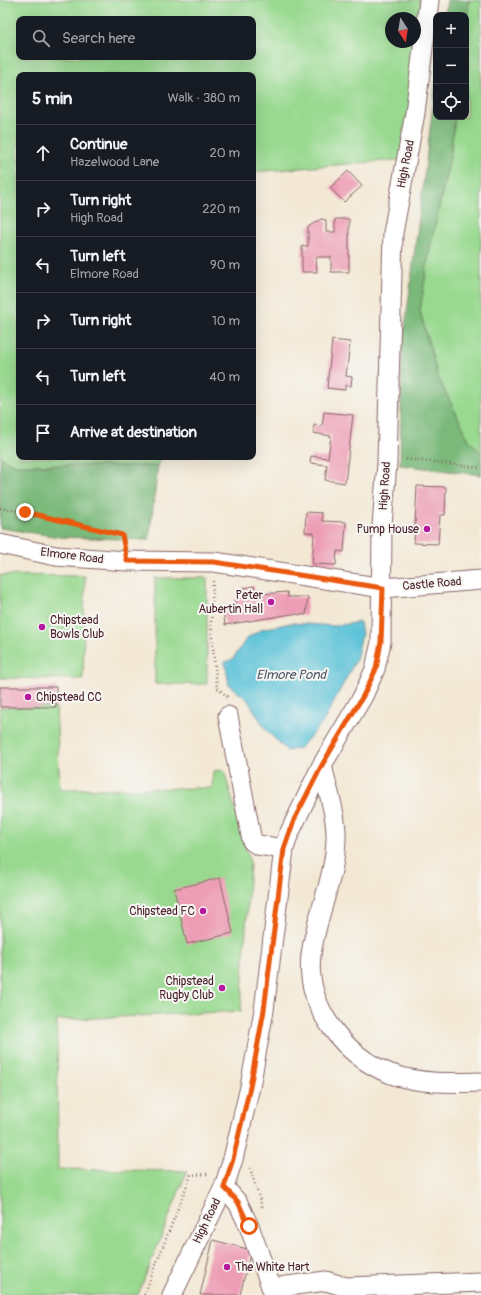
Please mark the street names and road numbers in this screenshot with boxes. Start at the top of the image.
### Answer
street label: High Road [394,138,418,189]
street label: High Road [376,461,394,511]
street label: Elmore Road [40,545,105,567]
street label: Castle Road [402,574,462,594]
street label: High Road [190,1196,225,1246]

